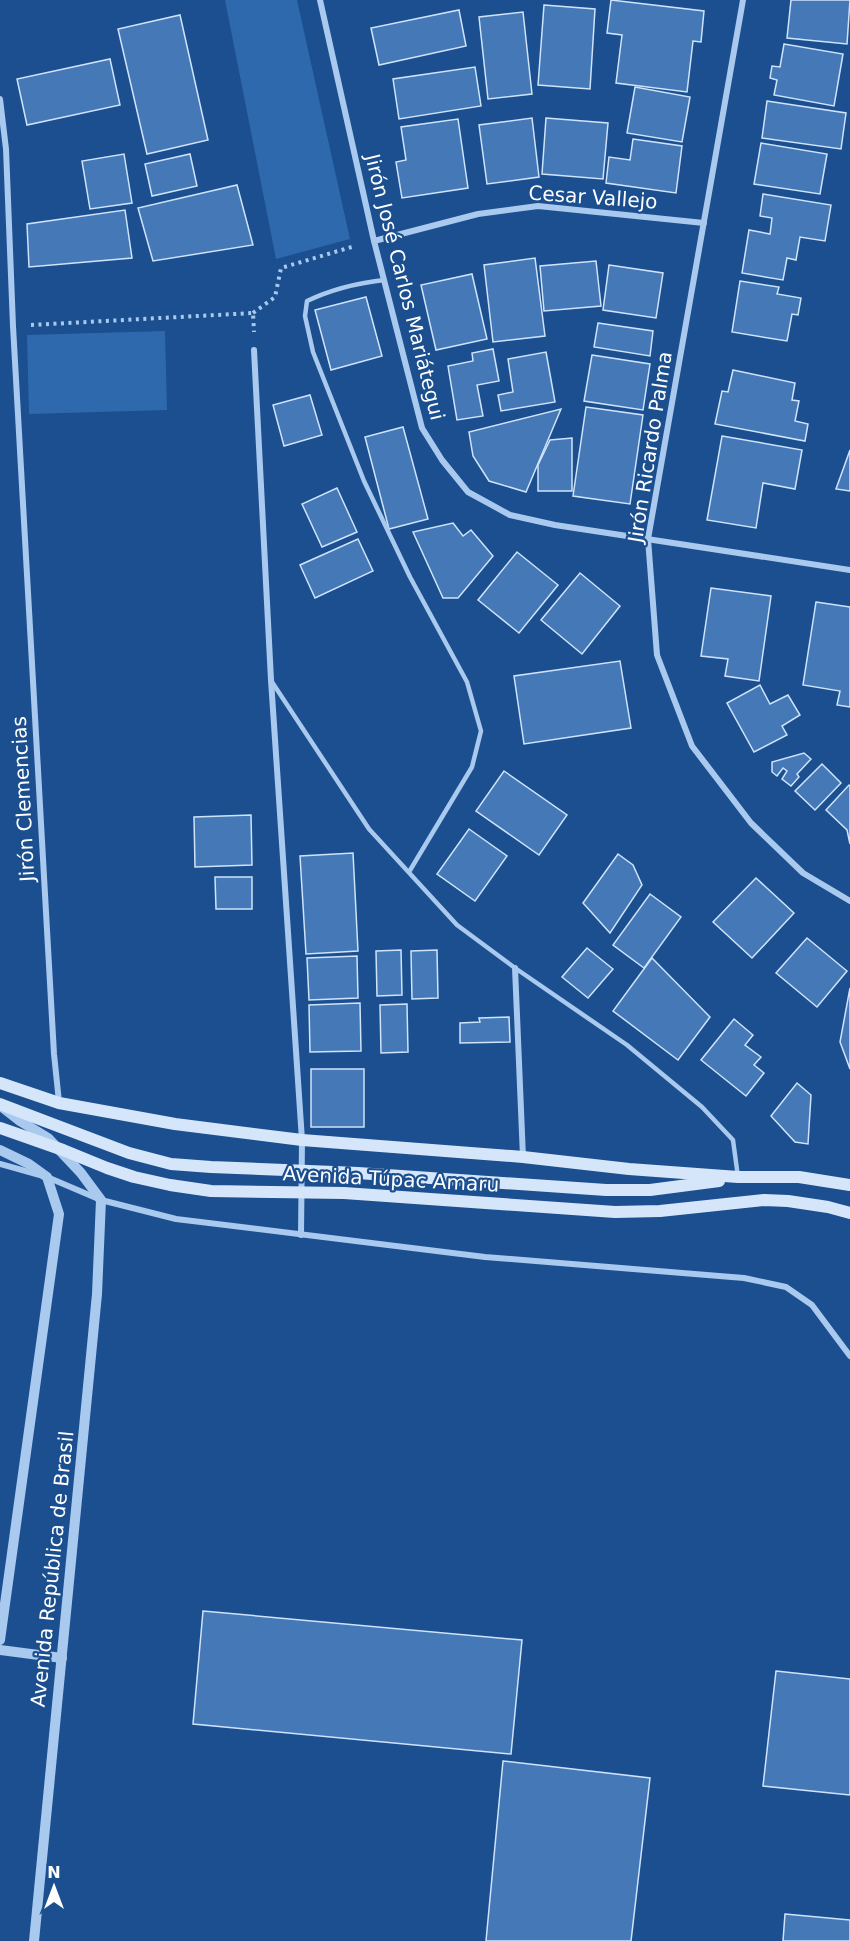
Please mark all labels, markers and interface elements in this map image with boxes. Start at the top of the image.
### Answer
street label: Jirón José Carlos Mariátegui [360,150,450,423]
street label: Cesar Vallejo [528,181,658,213]
street label: Jirón Ricardo Palma [623,350,677,546]
street label: Jirón Clemencias [7,715,39,885]
street label: Avenida Túpac Amaru [282,1161,500,1197]
street label: Avenida República de Brasil [26,1430,78,1708]
north arrow [24,1857,84,1917]
text: N [47,1863,61,1882]

